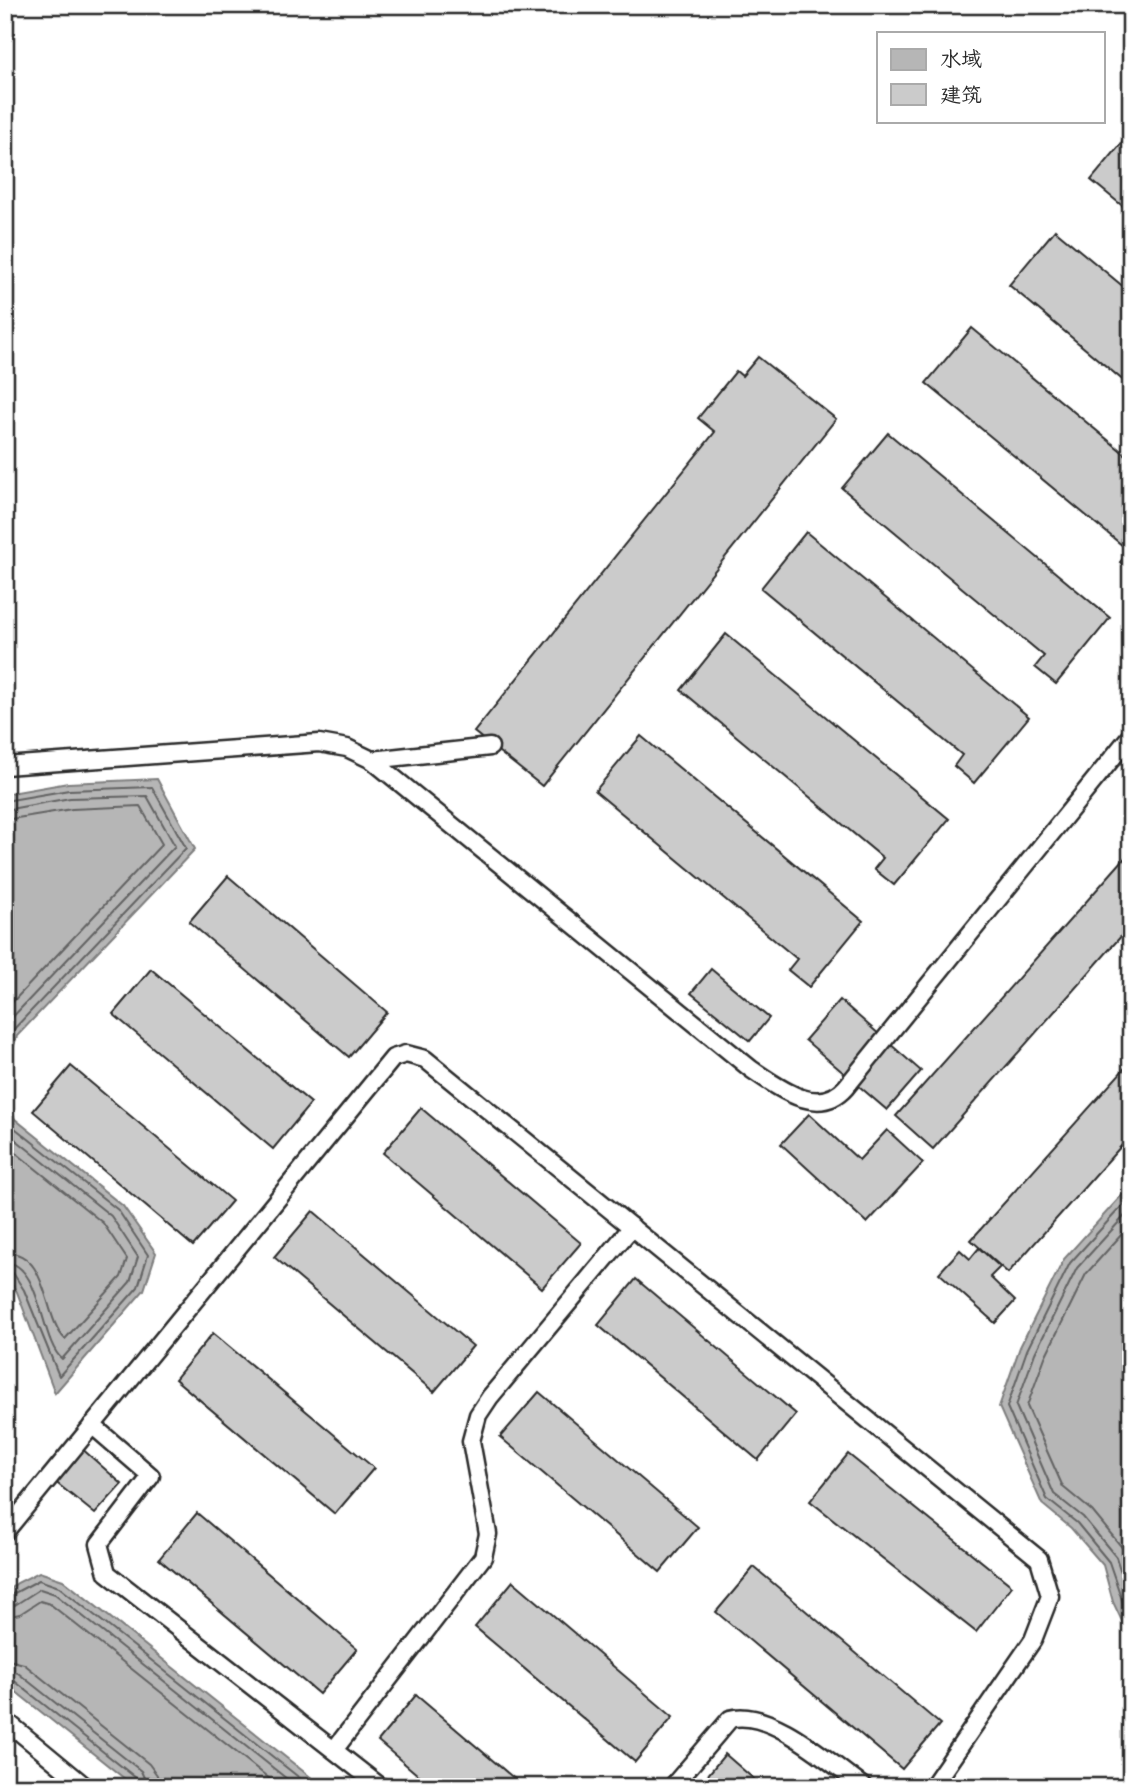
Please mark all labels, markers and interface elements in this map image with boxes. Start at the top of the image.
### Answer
legend [877,32,1104,122]
text: 水域 [940,40,982,78]
text: 建筑 [940,76,982,114]

